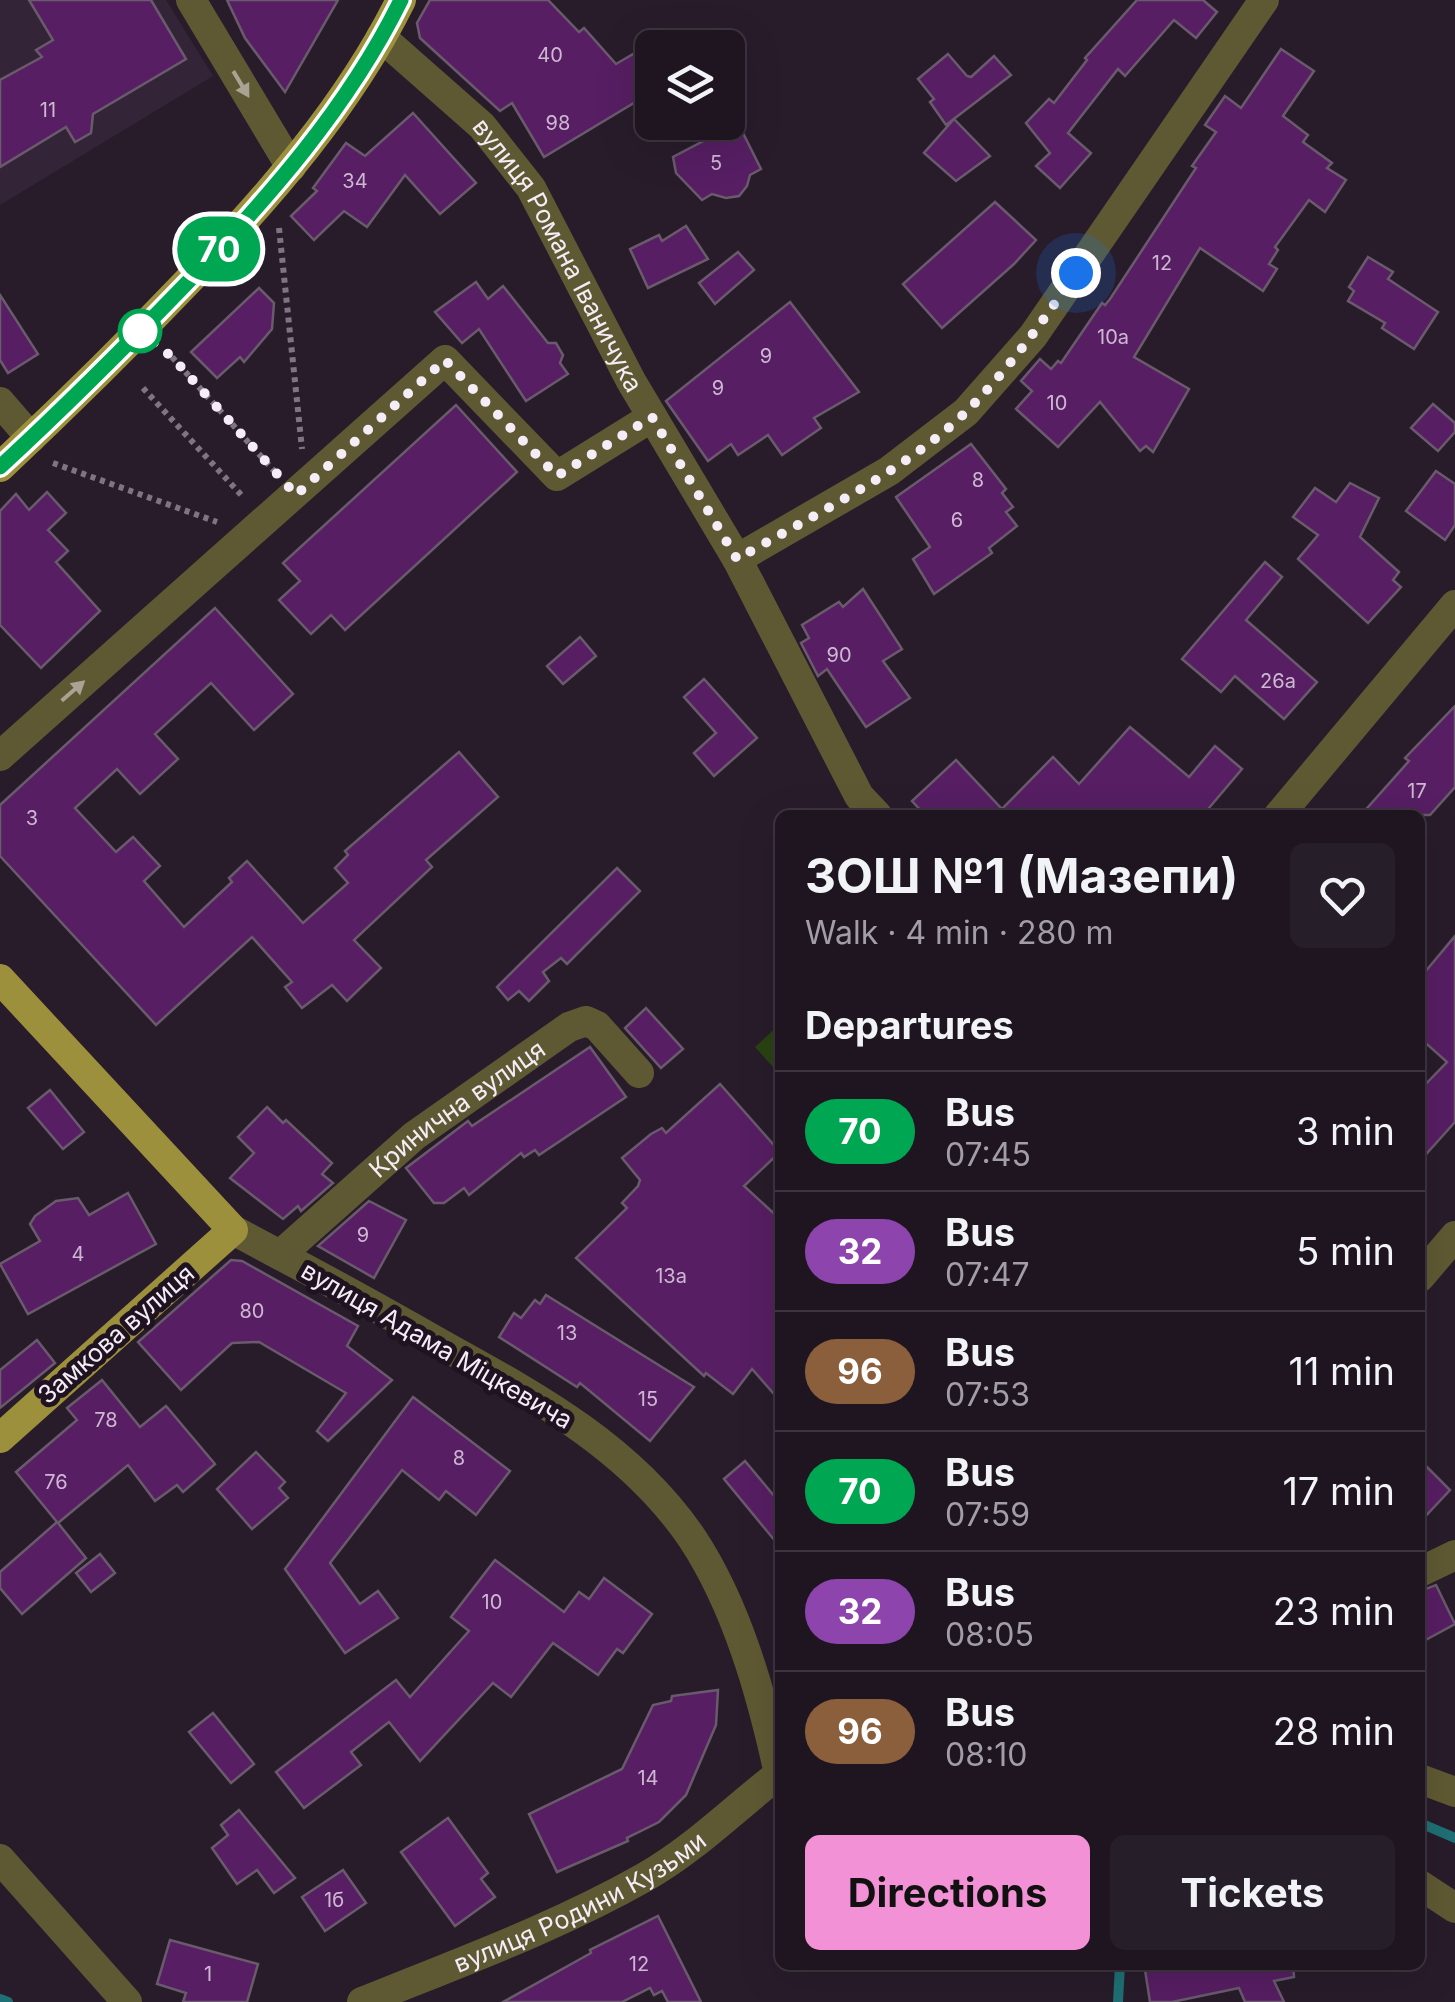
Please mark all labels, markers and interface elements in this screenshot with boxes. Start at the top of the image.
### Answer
map controls [635,30,745,140]
button: layers [635,30,745,140]
house number: 40 [537,43,563,67]
one-way arrow [232,70,249,98]
house number: 11 [40,98,56,122]
house number: 98 [546,111,570,135]
street label: вулиця Романа Іваничука [467,112,649,397]
house number: 5 [710,151,722,175]
house number: 34 [342,169,368,193]
line badge: 70 [174,216,264,282]
text: 70 [197,228,241,270]
your location [1051,248,1101,298]
house number: 12 [1152,251,1172,275]
unlabelled marker [119,310,161,352]
house number: 10а [1097,325,1129,349]
house number: 9 [760,344,772,368]
house number: 9 [712,376,724,400]
house number: 10 [1047,391,1067,415]
house number: 8 [972,468,984,492]
house number: 6 [951,508,963,532]
house number: 90 [826,643,852,667]
house number: 26а [1260,669,1296,693]
one-way arrow [60,681,85,703]
house number: 17 [1407,779,1427,803]
house number: 3 [26,806,38,830]
button: heart [1290,843,1395,948]
text: ЗОШ №1 (Мазепи) [805,846,1238,905]
text: Walk · 4 min · 280 m [805,913,1114,952]
text: Departures [805,1002,1014,1048]
street label: Кринична вулиця [363,1034,551,1184]
text: Bus [945,1089,1015,1135]
text: 3 min [1296,1108,1395,1154]
text: 70 [838,1110,882,1152]
text: 07:45 [945,1135,1031,1174]
text: Bus [945,1209,1015,1255]
house number: 9 [357,1223,369,1247]
text: 5 min [1296,1228,1395,1274]
text: 32 [838,1230,882,1272]
house number: 4 [72,1242,84,1266]
street label: вулиця Адама Міцкевича [296,1255,578,1435]
text: 07:47 [945,1255,1030,1294]
street label: Замкова вулиця [32,1258,200,1410]
house number: 13а [655,1264,687,1288]
house number: 80 [240,1299,265,1323]
house number: 13 [557,1321,577,1345]
text: Bus [945,1329,1015,1375]
text: 11 min [1288,1348,1395,1394]
text: 96 [837,1350,883,1392]
text: 07:53 [945,1375,1030,1414]
house number: 15 [638,1387,658,1411]
house number: 78 [94,1408,118,1432]
house number: 8 [453,1446,465,1470]
text: Bus [945,1449,1015,1495]
text: 17 min [1282,1468,1395,1514]
house number: 76 [44,1470,68,1494]
text: 70 [838,1470,882,1512]
text: 07:59 [945,1495,1030,1534]
text: Bus [945,1569,1015,1615]
text: 23 min [1273,1588,1395,1634]
house number: 10 [482,1590,502,1614]
text: 32 [838,1590,882,1632]
text: 08:05 [945,1615,1034,1654]
text: Bus [945,1689,1015,1735]
text: 28 min [1273,1708,1395,1754]
text: 96 [837,1710,883,1752]
text: 08:10 [945,1735,1027,1774]
house number: 14 [637,1766,659,1790]
street label: вулиця Родини Кузьми [449,1825,712,1979]
button: Directions [805,1835,1090,1950]
button: Tickets [1110,1835,1395,1950]
house number: 1б [324,1888,344,1912]
house number: 12 [629,1952,649,1976]
house number: 1 [204,1962,212,1986]

